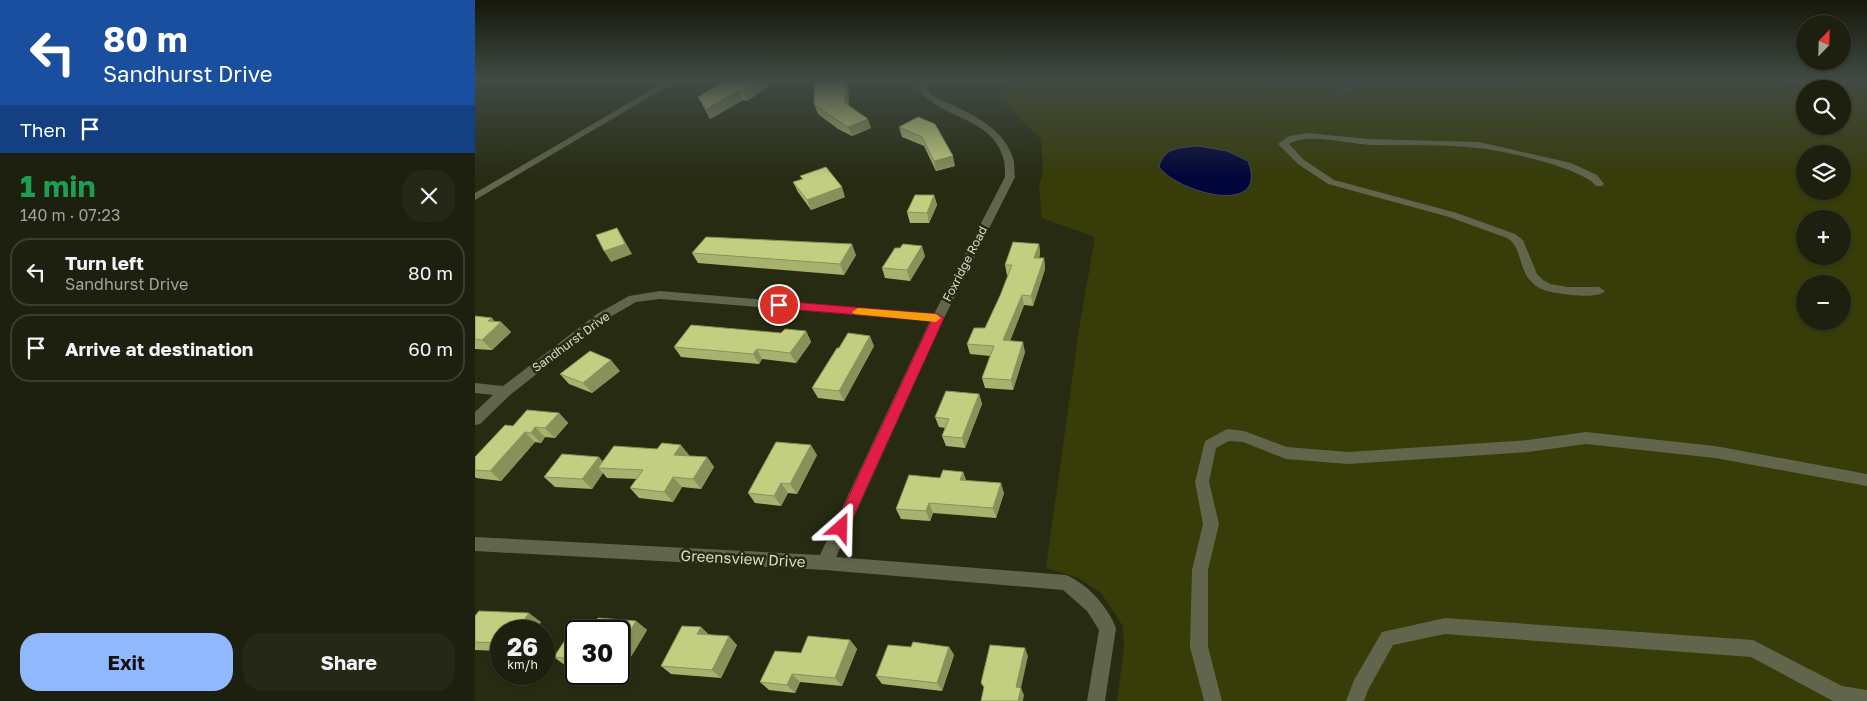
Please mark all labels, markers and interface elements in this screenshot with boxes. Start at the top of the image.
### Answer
north arrow [1796,15,1851,70]
map controls [1796,15,1851,330]
text: 80 m [103,18,188,60]
icon: left [20,20,85,85]
text: Sandhurst Drive [103,60,272,87]
button: search [1796,80,1851,135]
icon: arrive [76,115,104,143]
text: Then [20,118,66,141]
button: layers [1796,145,1851,200]
text: 1 min [20,168,96,204]
button: close [403,170,455,222]
text: 140 m · 07:23 [20,205,120,225]
button: + [1796,210,1851,265]
street label: Foxridge Road [939,224,990,304]
text: Turn left [65,251,144,274]
icon: left [22,258,50,286]
text: 80 m [408,261,453,284]
text: Sandhurst Drive [65,274,188,294]
button: − [1796,275,1851,330]
pin [758,284,800,326]
icon: arrive [765,291,793,319]
street label: Sandhurst Drive [529,308,613,375]
icon: arrive [22,334,50,362]
text: Arrive at destination [65,337,253,360]
text: 60 m [408,337,453,360]
position arrow [814,501,866,553]
street label: Greensview Drive [680,546,806,570]
speed limit sign: 30 [565,620,630,685]
text: 26 [507,631,538,662]
button: Exit [20,633,233,691]
button: Share [243,633,455,691]
text: km/h [507,657,538,672]

